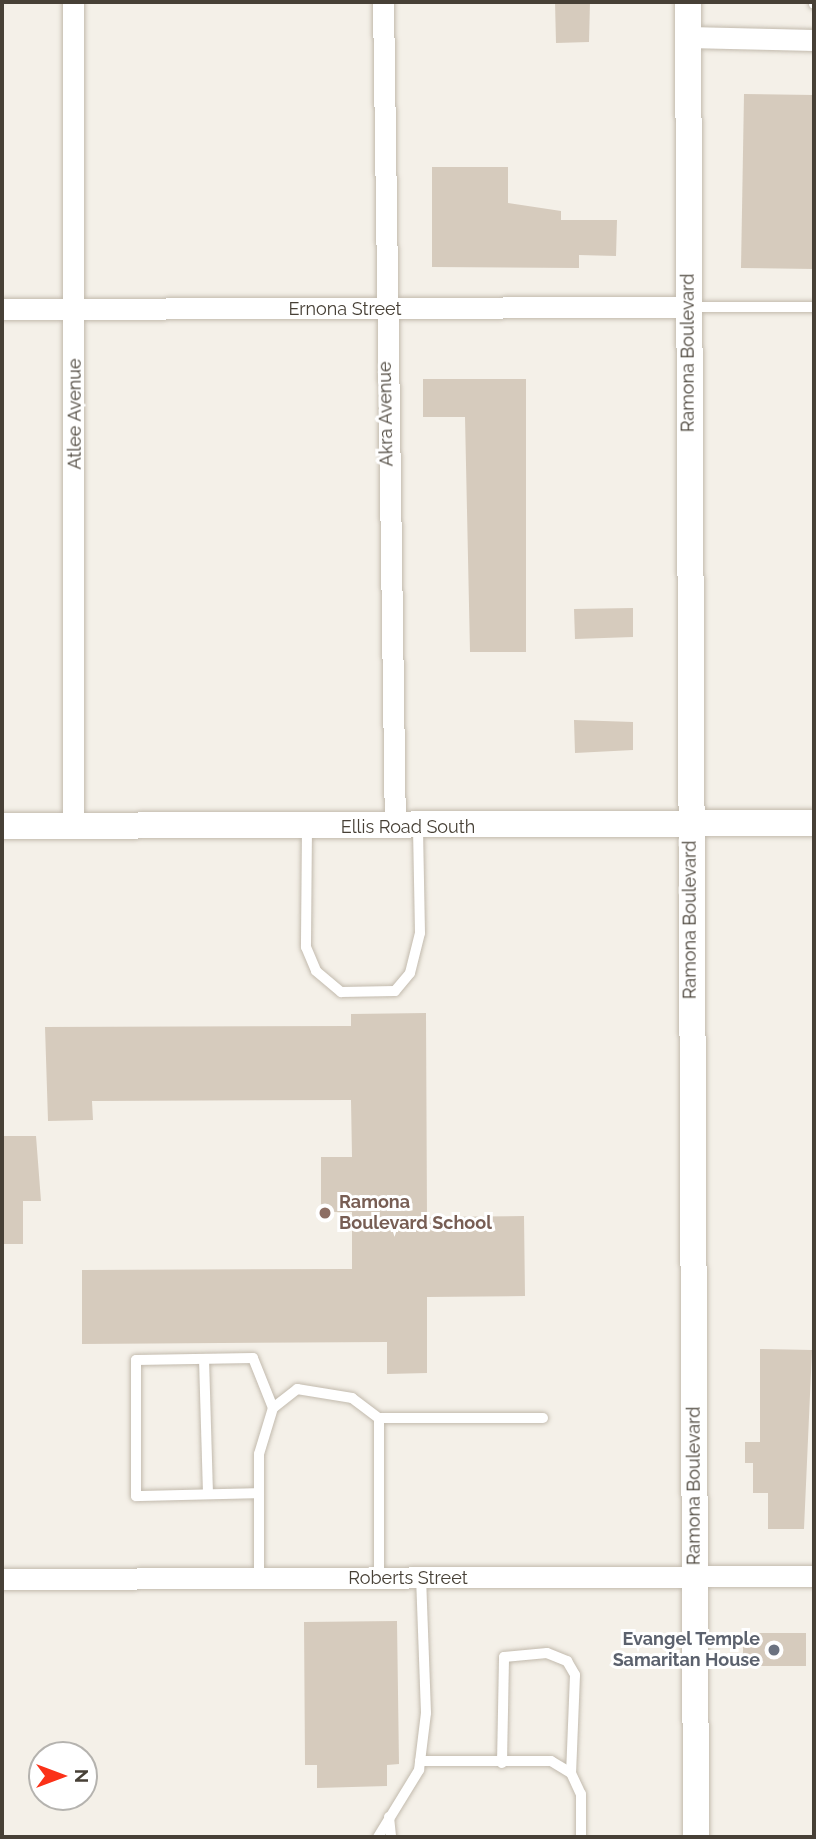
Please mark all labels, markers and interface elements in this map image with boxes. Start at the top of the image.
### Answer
street label: Ramona Boulevard [677,274,699,432]
street label: Ernona Street [288,298,402,320]
street label: Atlee Avenue [64,358,86,470]
street label: Akra Avenue [374,361,398,467]
street label: Ellis Road South [341,816,475,838]
street label: Ramona Boulevard [679,841,701,999]
place label: Ramona Boulevard School [339,1192,492,1234]
marker: Ramona Boulevard School [317,1205,333,1221]
street label: Ramona Boulevard [683,1407,705,1565]
street label: Roberts Street [348,1567,468,1589]
place label: Evangel Temple Samaritan House [613,1629,760,1672]
marker: Evangel Temple Samaritan House [766,1642,782,1658]
north arrow [28,1741,98,1811]
text: N [71,1769,93,1783]

